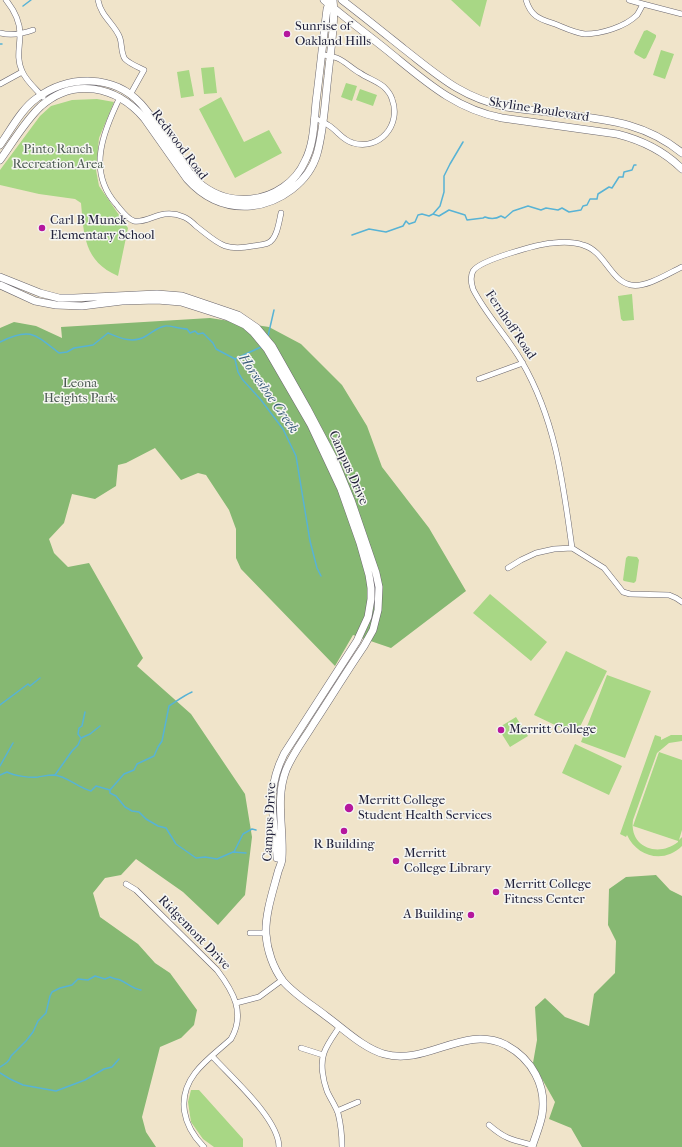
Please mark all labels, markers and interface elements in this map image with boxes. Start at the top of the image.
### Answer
place label: Sunrise of Oakland Hills [295,19,371,50]
marker: Sunrise of Oakland Hills [282,29,292,39]
street label: Skyline Boulevard [488,94,590,126]
street label: Redwood Road [147,107,211,183]
park label: Pinto Ranch Recreation Area [13,142,103,173]
place label: Carl B Munck Elementary School [50,213,155,244]
marker: Carl B Munck Elementary School [37,223,47,233]
street label: Fernhoff Road [481,288,539,362]
water label: Horseshoe Creek [234,351,302,437]
park label: Leona Heights Park [44,376,116,407]
street label: Campus Drive [325,429,371,507]
place label: Merritt College [509,722,596,738]
marker: Merritt College [496,725,506,735]
street label: Campus Drive [260,782,280,862]
place label: Merritt College Student Health Services [358,793,492,824]
marker: Merritt College Student Health Services [343,802,355,814]
marker: R Building [339,826,349,836]
place label: R Building [314,837,374,853]
place label: Merritt College Library [404,846,491,877]
marker: Merritt College Library [391,856,401,866]
place label: Merritt College Fitness Center [504,877,591,908]
marker: Merritt College Fitness Center [491,887,501,897]
street label: Ridgemont Drive [155,893,233,973]
place label: A Building [403,907,463,923]
marker: A Building [466,910,476,920]

